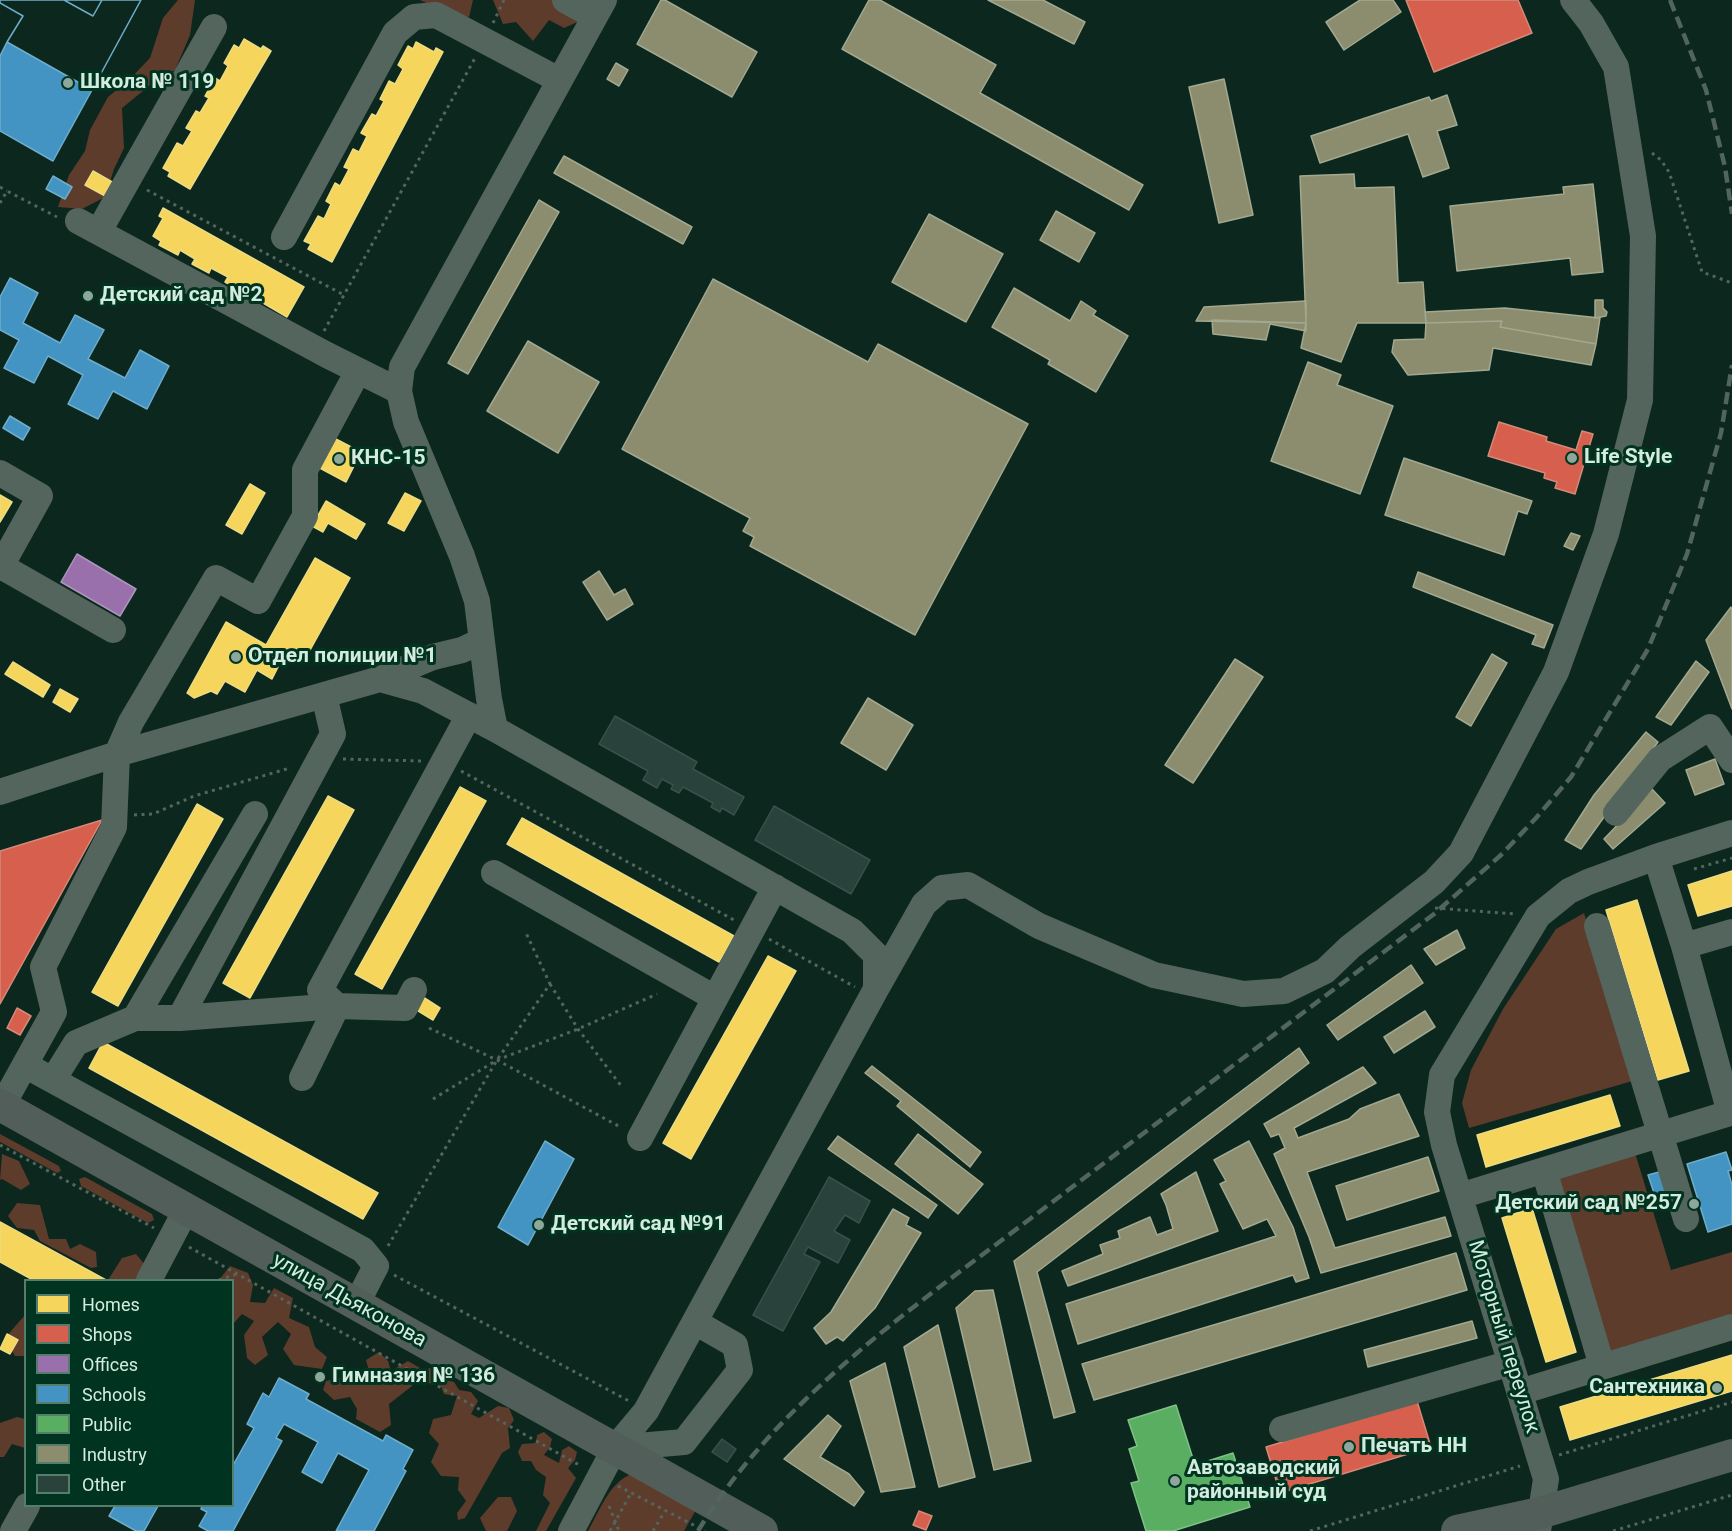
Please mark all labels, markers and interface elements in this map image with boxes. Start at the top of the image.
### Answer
place label: Школа № 119 [80,70,214,96]
marker: Школа № 119 [61,76,75,90]
place label: Детский сад №2 [100,283,263,309]
marker: Детский сад №2 [81,289,95,303]
place label: Life Style [1584,445,1672,471]
place label: КНС-15 [351,446,426,472]
marker: Life Style [1565,451,1579,465]
marker: КНС-15 [332,452,346,466]
place label: Отдел полиции №1 [248,644,437,670]
marker: Отдел полиции №1 [229,650,243,664]
place label: Детский сад №257 [1495,1191,1682,1217]
marker: Детский сад №257 [1687,1197,1701,1211]
place label: Детский сад №91 [551,1212,726,1238]
marker: Детский сад №91 [532,1218,546,1232]
street label: Моторный переулок [1462,1238,1544,1436]
street label: улица Дьяконова [268,1248,430,1354]
legend [24,1279,234,1507]
text: Homes [82,1294,140,1315]
text: Shops [82,1324,132,1345]
text: Offices [82,1354,138,1375]
place label: Гимназия № 136 [332,1364,495,1390]
marker: Гимназия № 136 [313,1370,327,1384]
place label: Сантехника [1589,1375,1705,1401]
marker: Сантехника [1710,1381,1724,1395]
text: Schools [82,1384,146,1405]
text: Public [82,1414,132,1435]
place label: Печать НН [1361,1434,1467,1460]
marker: Печать НН [1342,1440,1356,1454]
text: Industry [82,1444,147,1465]
place label: Автозаводский районный суд [1187,1456,1340,1506]
text: Other [82,1474,126,1495]
marker: Автозаводский районный суд [1168,1474,1182,1488]

